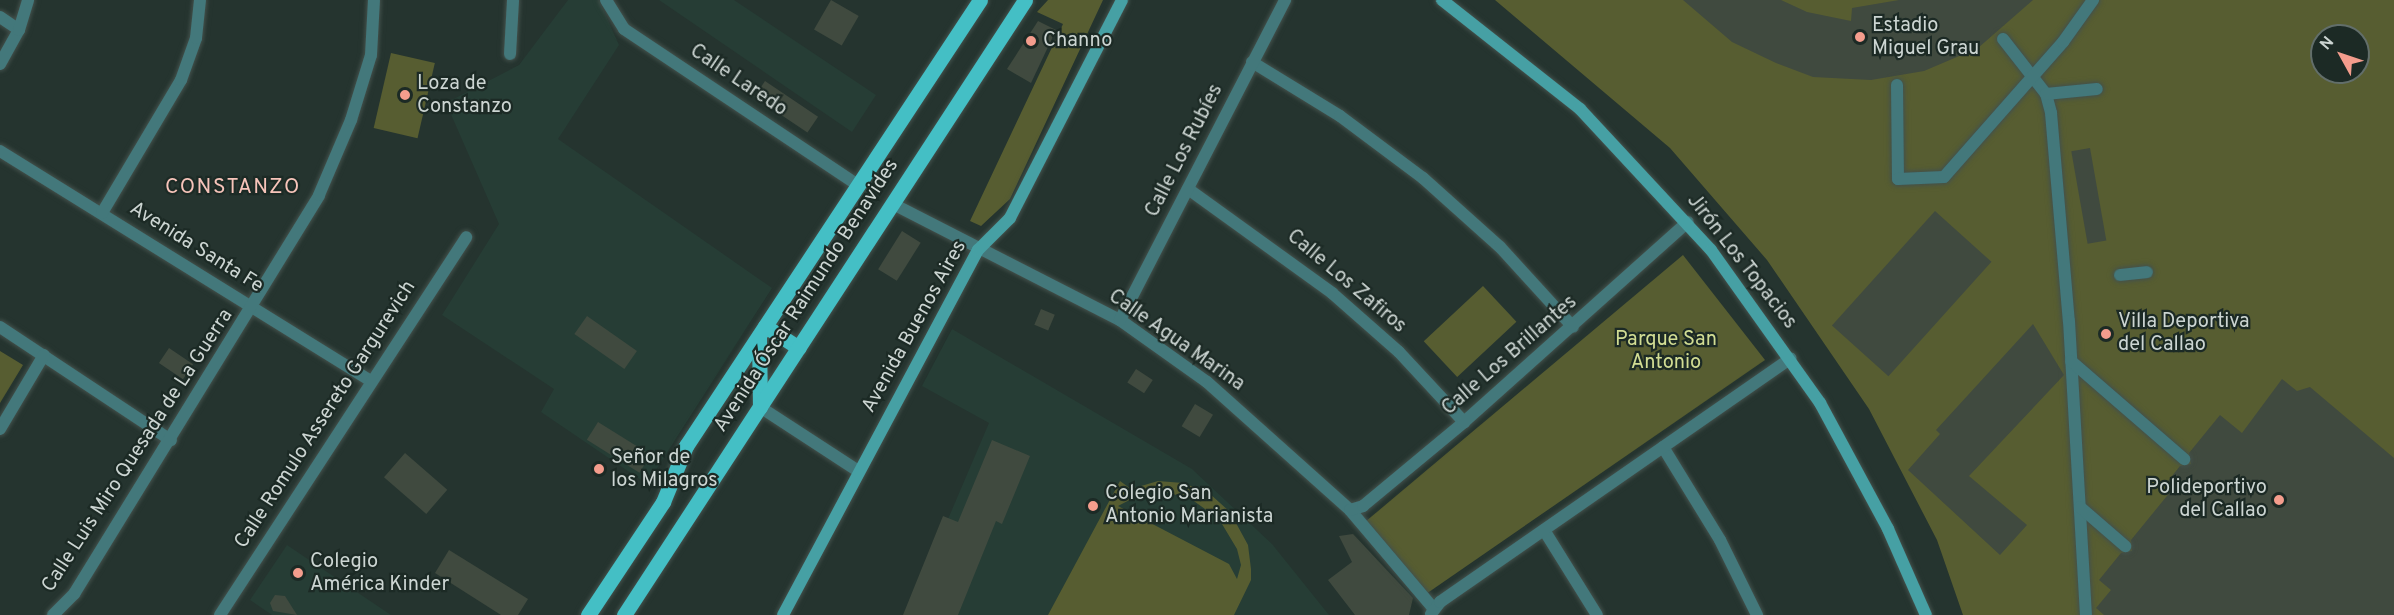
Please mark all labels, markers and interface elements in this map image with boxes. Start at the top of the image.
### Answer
place label: Estadio Miguel Grau [1872,14,1979,61]
north arrow [2310,24,2370,84]
place label: Channo [1043,29,1112,53]
marker: Estadio Miguel Grau [1853,30,1867,44]
text: N [2316,33,2339,55]
marker: Channo [1024,34,1038,48]
street label: Calle Laredo [685,40,791,122]
place label: Loza de Constanzo [417,72,512,119]
street label: Calle Los Rubíes [1141,80,1229,222]
marker: Loza de Constanzo [398,88,412,102]
street label: Avenida Óscar Raimundo Benavides [709,155,905,437]
district label: CONSTANZO [165,175,301,201]
street label: Jirón Los Topacios [1681,189,1801,335]
street label: Avenida Santa Fe [125,197,267,299]
street label: Calle Los Zafiros [1281,225,1411,339]
street label: Avenida Buenos Aires [857,236,973,418]
street label: Calle Romulo Assereto Gargurevich [230,276,422,554]
street label: Calle Agua Marina [1103,285,1249,397]
street label: Calle Los Brillantes [1438,291,1582,421]
street label: Calle Luis Miro Quesada de La Guerra [37,305,239,597]
place label: Villa Deportiva del Callao [2118,310,2250,357]
marker: Villa Deportiva del Callao [2099,327,2113,341]
park label: Parque San Antonio [1615,328,1717,375]
place label: Señor de los Milagros [611,446,718,493]
marker: Señor de los Milagros [592,462,606,476]
place label: Polideportivo del Callao [2146,476,2267,523]
place label: Colegio San Antonio Marianista [1105,482,1273,529]
marker: Polideportivo del Callao [2272,493,2286,507]
marker: Colegio San Antonio Marianista [1086,499,1100,513]
place label: Colegio América Kinder [310,550,449,597]
marker: Colegio América Kinder [291,566,305,580]

